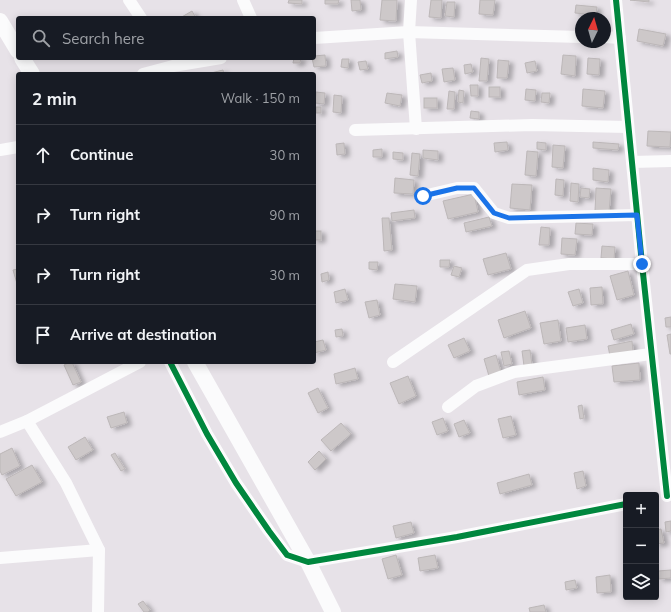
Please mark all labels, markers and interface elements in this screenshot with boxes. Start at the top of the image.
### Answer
north arrow [575,12,611,48]
search box [16,16,316,60]
icon: search [30,27,52,49]
text: Search here [62,29,144,48]
text: 2 min [32,88,77,109]
text: Walk · 150 m [221,90,300,106]
icon: ahead [32,144,54,166]
text: Continue [70,145,133,164]
text: 30 m [270,147,300,163]
route start [414,187,432,205]
icon: right [32,204,54,226]
text: Turn right [70,205,140,224]
text: 90 m [270,207,300,223]
route end [633,255,651,273]
icon: right [32,264,54,286]
text: Turn right [70,265,140,284]
text: 30 m [270,267,300,283]
icon: arrive [32,324,54,346]
text: Arrive at destination [70,325,217,344]
map controls [623,492,659,600]
button: + [623,492,659,528]
button: − [623,528,659,564]
button: layers [623,564,659,600]

